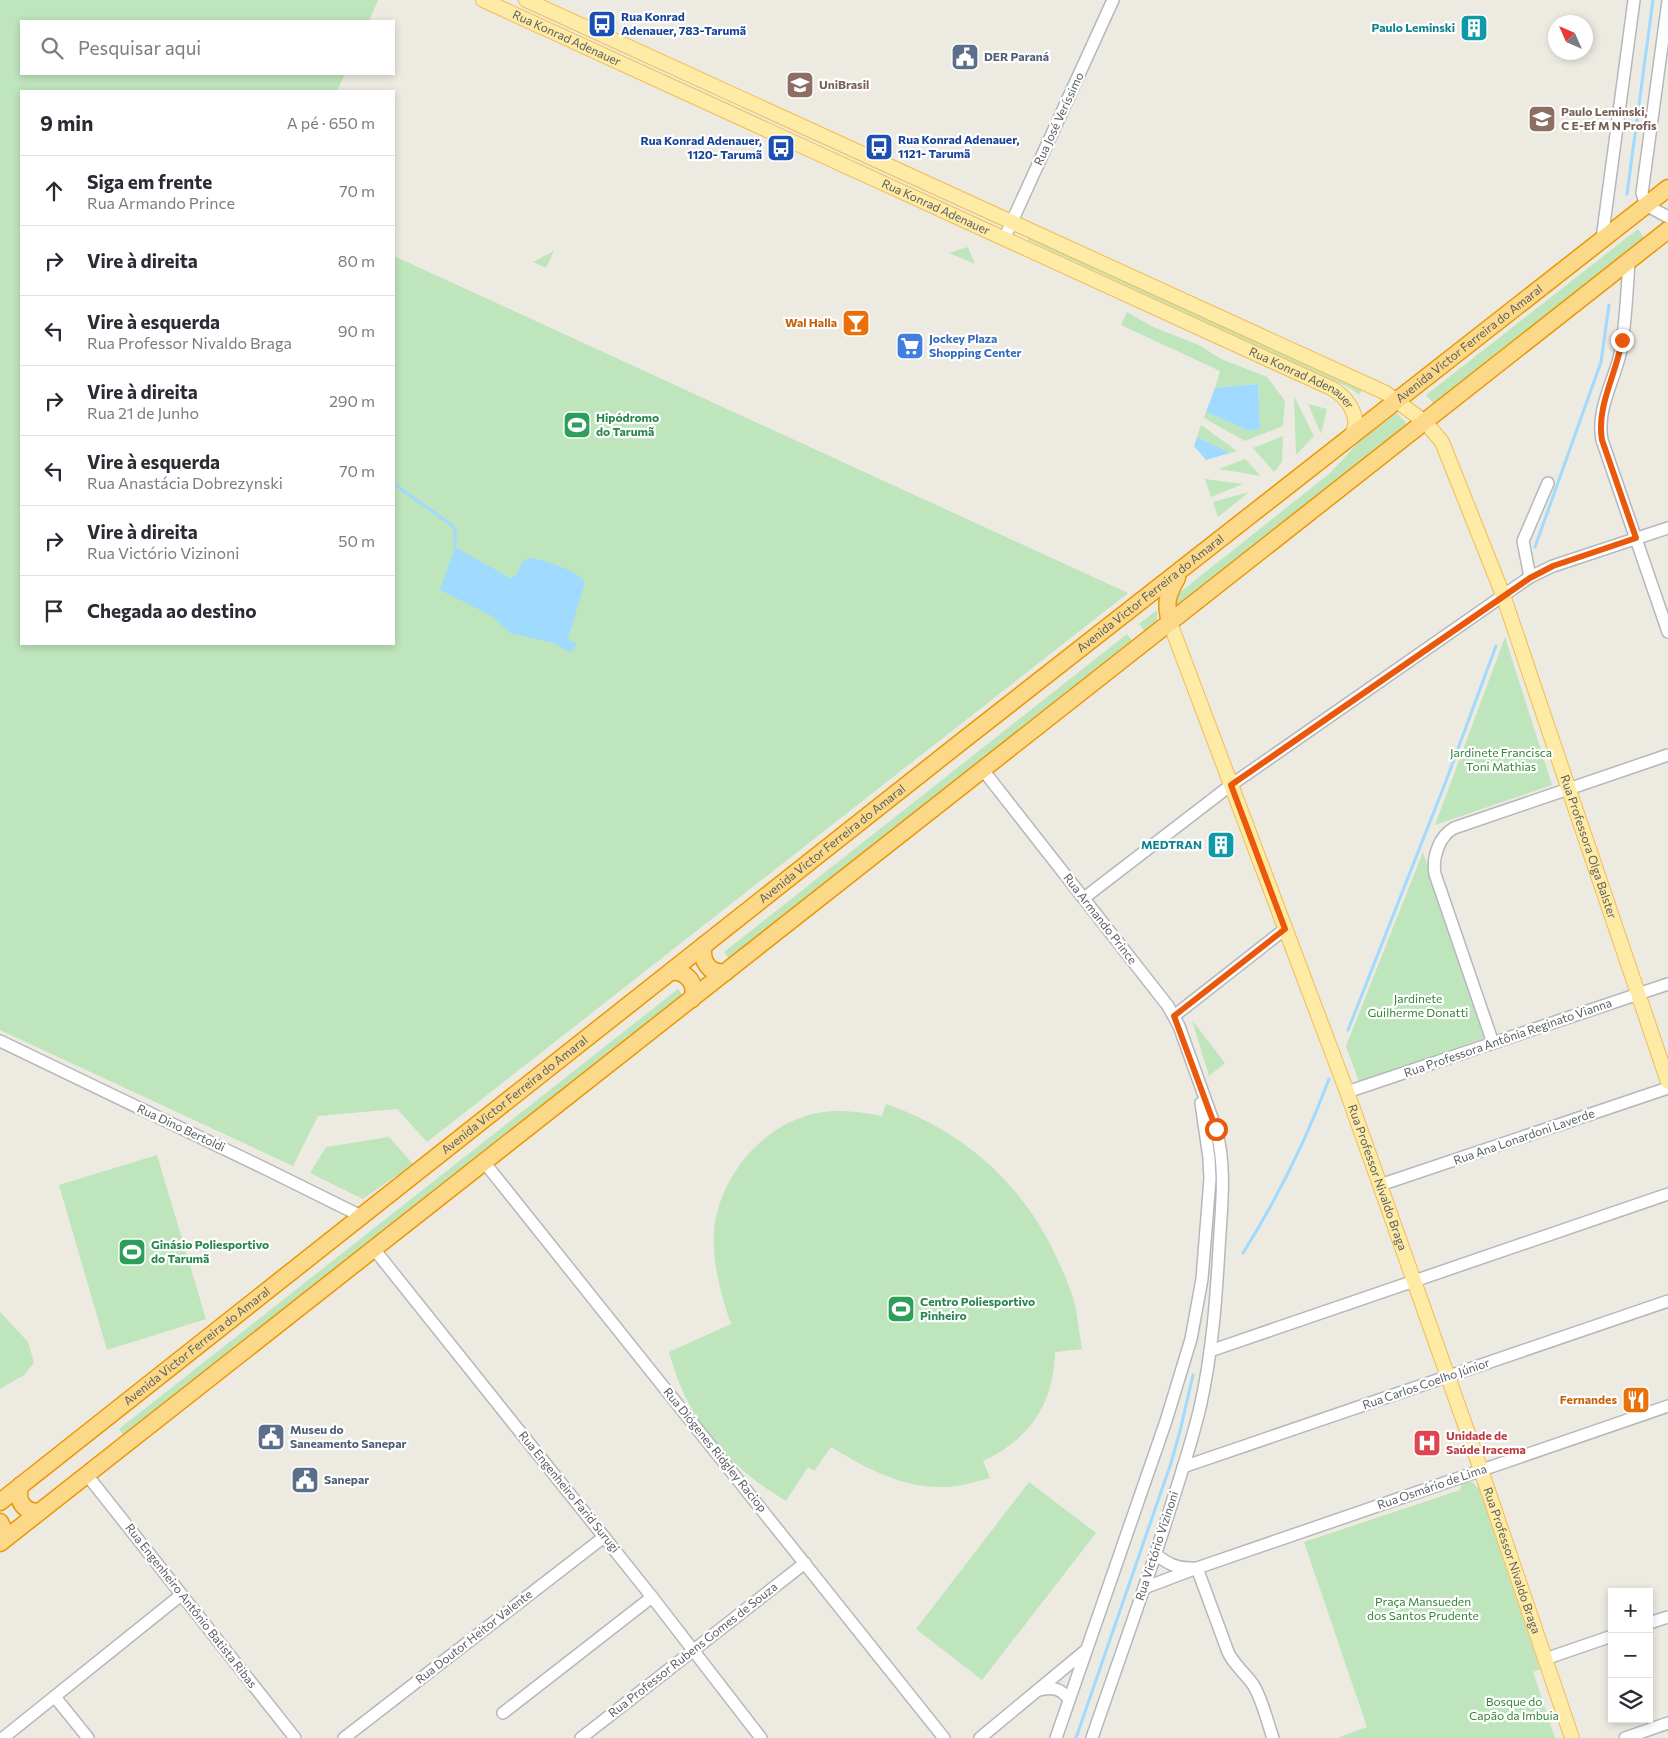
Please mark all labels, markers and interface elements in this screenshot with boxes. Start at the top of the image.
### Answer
street label: Rua Konrad Adenauer [511,7,624,68]
bus stop icon: Rua Konrad Adenauer, 783-Tarumã [587,9,617,39]
place label: Rua Konrad Adenauer, 783-Tarumã [621,9,746,37]
building icon: Paulo Leminski [1459,13,1489,43]
north arrow [1548,15,1593,60]
search box [20,20,395,75]
place label: Paulo Leminski [1371,20,1455,34]
icon: search [38,34,66,62]
text: Pesquisar aqui [78,36,201,59]
public building icon: DER Paraná [950,42,980,72]
place label: DER Paraná [984,49,1049,63]
school or university icon: UniBrasil [785,70,815,100]
street label: Rua José Veríssimo [1030,70,1087,168]
place label: UniBrasil [819,77,869,91]
school or university icon: Paulo Leminski, C E-Ef M N Profis [1527,104,1557,134]
place label: Paulo Leminski, C E-Ef M N Profis [1561,104,1657,132]
text: 9 min [40,110,93,135]
text: A pé · 650 m [287,113,375,132]
bus stop icon: Rua Konrad Adenauer, 1121- Tarumã [864,132,894,162]
place label: Rua Konrad Adenauer, 1121- Tarumã [898,132,1020,160]
place label: Rua Konrad Adenauer, 1120- Tarumã [641,133,762,161]
bus stop icon: Rua Konrad Adenauer, 1120- Tarumã [766,133,796,163]
text: Siga em frente [87,170,212,193]
street label: Rua Konrad Adenauer [880,176,993,237]
icon: ahead [40,177,68,205]
text: 70 m [339,181,375,200]
text: Rua Armando Prince [87,193,235,212]
icon: right [40,247,68,275]
text: Vire à direita [87,249,198,272]
text: 80 m [338,251,375,270]
street label: Avenida Victor Ferreira do Amaral [1393,281,1545,405]
bar icon: Wal Halla [841,308,871,338]
text: Vire à esquerda [87,310,220,333]
place label: Wal Halla [785,315,837,329]
icon: left [40,317,68,345]
text: 90 m [338,321,375,340]
route end [1611,329,1634,352]
supermarket icon: Jockey Plaza Shopping Center [895,331,925,361]
place label: Jockey Plaza Shopping Center [929,331,1022,359]
text: Rua Professor Nivaldo Braga [87,333,292,352]
street label: Rua Konrad Adenauer [1247,344,1358,411]
text: Vire à direita [87,380,198,403]
icon: right [40,387,68,415]
text: 290 m [329,391,375,410]
text: Rua 21 de Junho [87,403,199,422]
sports icon: Hipódromo do Tarumã [562,410,592,440]
place label: Hipódromo do Tarumã [596,410,659,438]
text: Vire à esquerda [87,450,220,473]
icon: left [40,457,68,485]
text: 70 m [339,461,375,480]
text: Rua Anastácia Dobrezynski [87,473,283,492]
text: Vire à direita [87,520,198,543]
icon: right [40,527,68,555]
text: 50 m [338,531,375,550]
street label: Avenida Victor Ferreira do Amaral [1074,531,1226,655]
text: Rua Victório Vizinoni [87,543,239,562]
icon: arrive [40,597,68,625]
text: Chegada ao destino [87,599,257,622]
park label: Jardinete Francisca Toni Mathias [1450,745,1552,773]
street label: Rua Professora Olga Balster [1558,773,1620,920]
street label: Avenida Victor Ferreira do Amaral [756,781,908,905]
building icon: MEDTRAN [1206,830,1236,860]
place label: MEDTRAN [1141,837,1202,851]
street label: Rua Armando Prince [1061,870,1140,966]
park label: Jardinete Guilherme Donatti [1368,991,1468,1019]
street label: Rua Professora Antônia Reginato Vianna [1402,995,1613,1079]
street label: Avenida Victor Ferreira do Amaral [438,1032,590,1156]
street label: Rua Dino Bertoldi [135,1101,228,1154]
street label: Rua Professor Nivaldo Braga [1346,1102,1411,1252]
street label: Rua Ana Lonardoni Laverde [1451,1105,1596,1167]
route start [1205,1118,1228,1141]
sports icon: Ginásio Poliesportivo do Tarumã [117,1237,147,1267]
place label: Ginásio Poliesportivo do Tarumã [151,1237,269,1265]
street label: Avenida Victor Ferreira do Amaral [120,1283,272,1408]
sports icon: Centro Poliesportivo Pinheiro [886,1294,916,1324]
place label: Centro Poliesportivo Pinheiro [920,1294,1035,1322]
street label: Rua Carlos Coelho Júnior [1360,1355,1492,1412]
street label: Rua Diógenes Ridgley Raciop [661,1384,770,1514]
restaurant icon: Fernandes [1621,1385,1651,1415]
place label: Fernandes [1560,1392,1617,1406]
public building icon: Museu do Saneamento Sanepar [256,1422,286,1452]
place label: Museu do Saneamento Sanepar [290,1422,407,1450]
street label: Rua Engenheiro Farid Surugi [516,1428,623,1555]
hospital icon: Unidade de Saúde Iracema [1412,1428,1442,1458]
place label: Unidade de Saúde Iracema [1446,1428,1526,1456]
street label: Rua Osmário de Lima [1375,1461,1488,1511]
public building icon: Sanepar [290,1465,320,1495]
place label: Sanepar [324,1472,369,1486]
street label: Rua Professor Nivaldo Braga [1481,1485,1544,1635]
street label: Rua Victório Vizinoni [1132,1489,1180,1602]
street label: Rua Engenheiro Antônio Batista Ribas [123,1520,260,1690]
street label: Rua Professor Rubens Gomes de Souza [605,1579,780,1719]
street label: Rua Doutor Heitor Valente [412,1586,534,1686]
map controls [1608,1588,1653,1723]
button: + [1608,1588,1653,1633]
park label: Praça Mansueden dos Santos Prudente [1367,1594,1479,1622]
button: − [1608,1633,1653,1678]
button: layers [1608,1678,1653,1723]
park label: Bosque do Capão da Imbuia [1469,1694,1559,1722]

